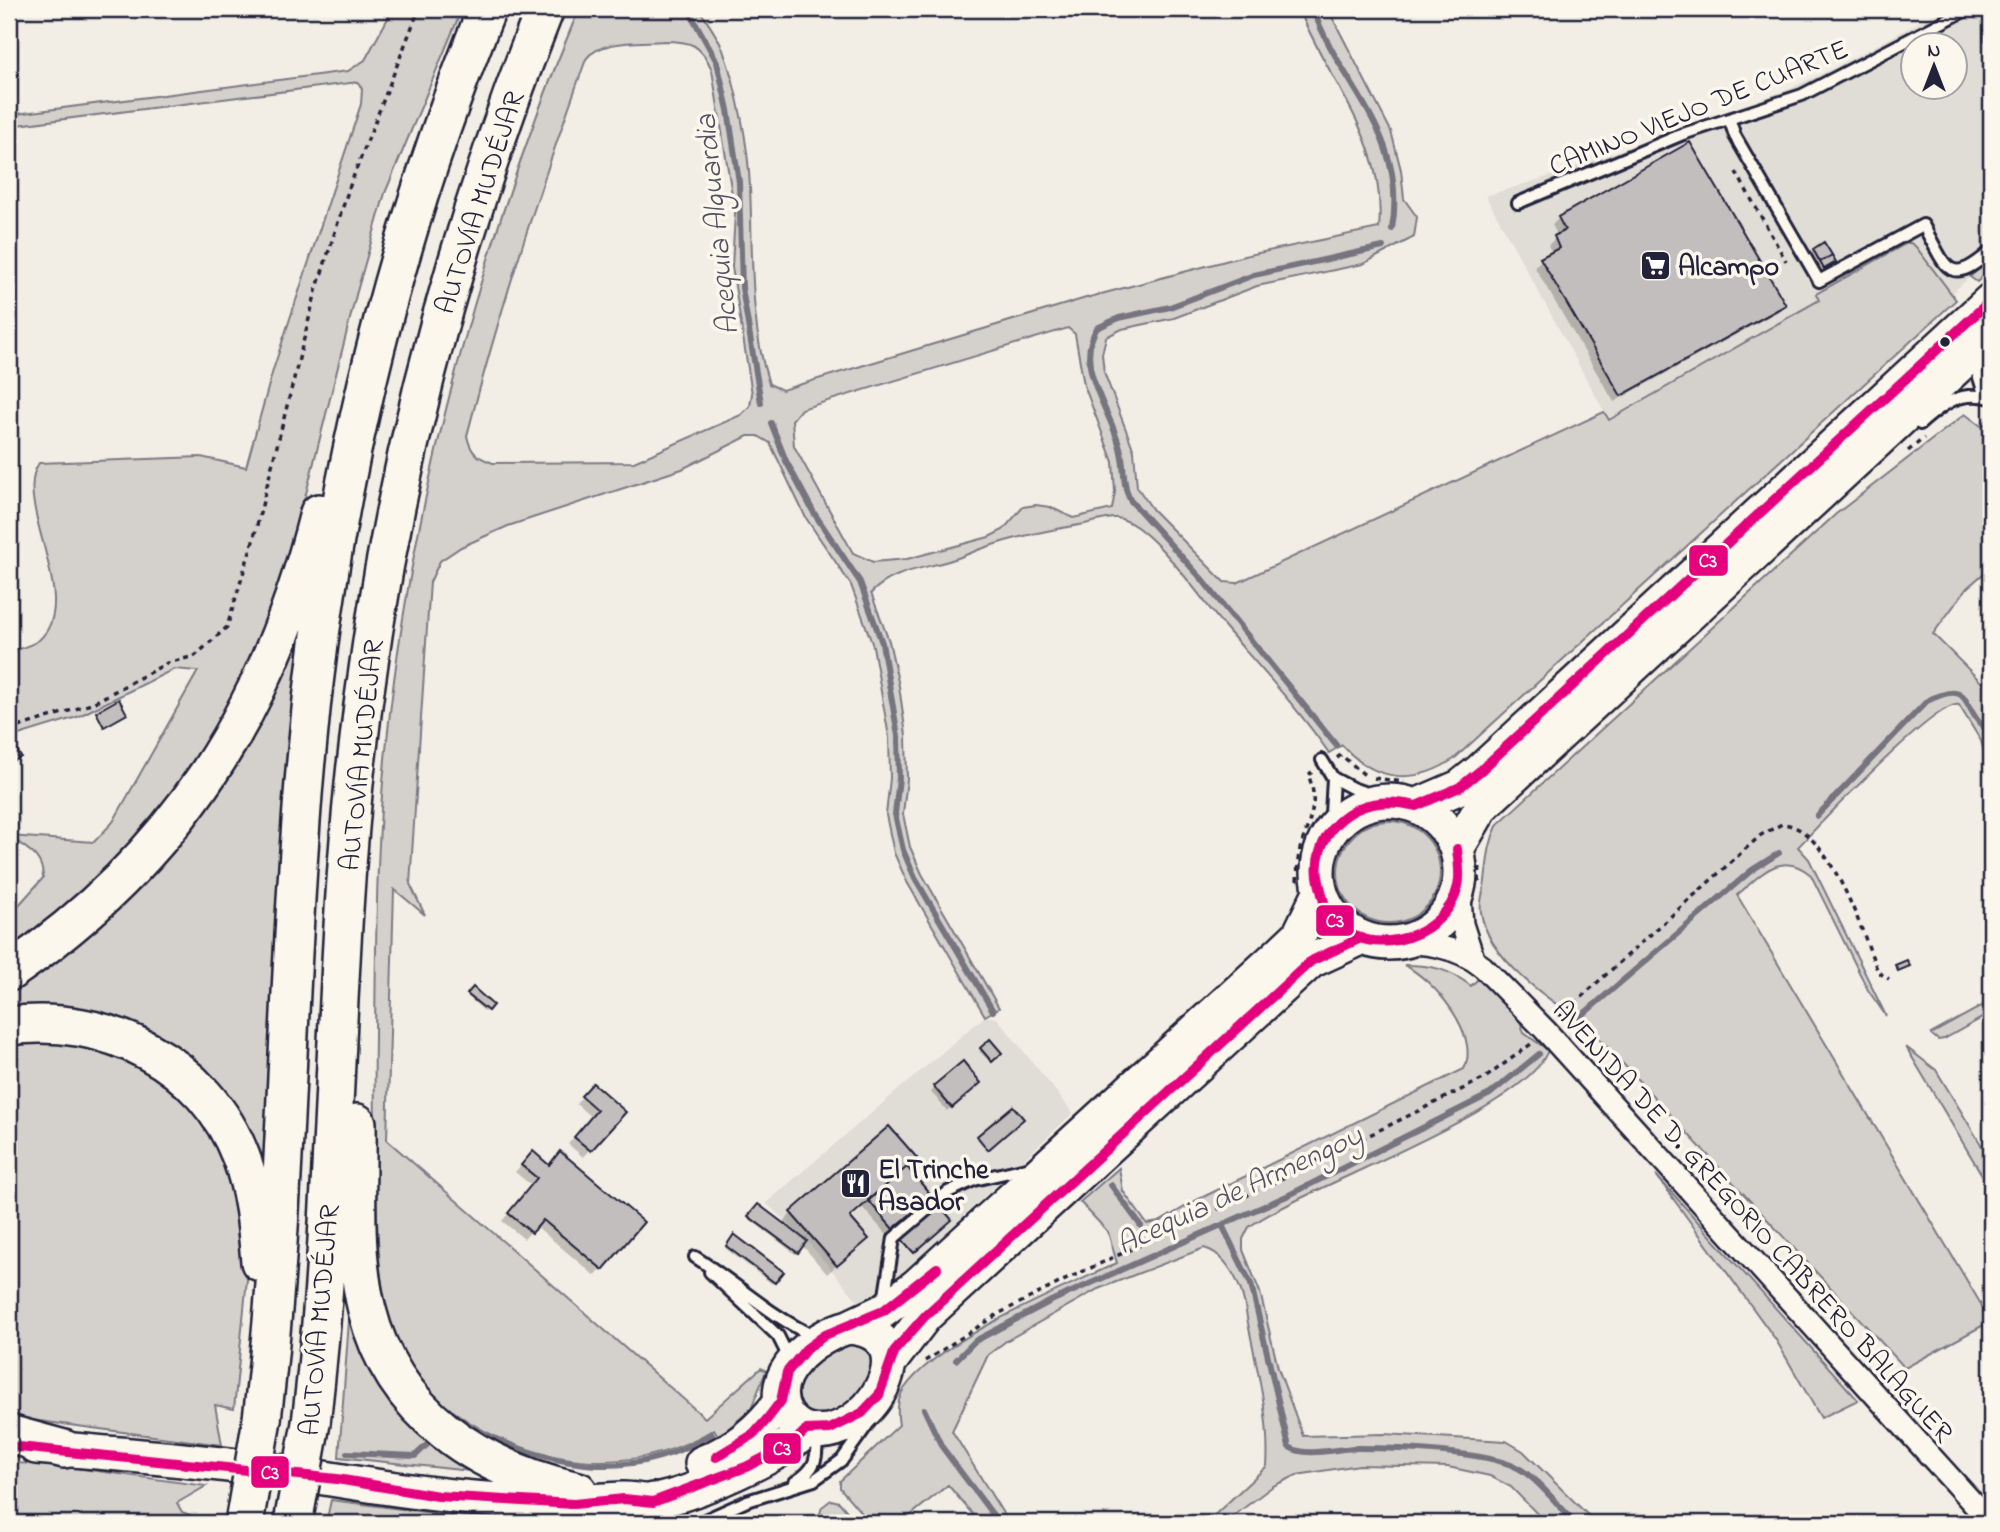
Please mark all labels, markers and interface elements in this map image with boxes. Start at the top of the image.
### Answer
street label: CAMINO VIEJO DE CUARTE [1543,30,1855,188]
north arrow [1898,32,1968,102]
text: N [1928,38,1941,65]
street label: AUTOVÍA MUDÉJAR [426,86,537,320]
water label: Acequia Alguardia [685,111,752,337]
supermarket icon: Alcampo [1638,248,1672,282]
place label: Alcampo [1678,248,1779,289]
unlabelled marker [1938,335,1952,349]
line badge: C3 [1688,544,1729,577]
text: C3 [1699,549,1717,576]
street label: AUTOVÍA MUDÉJAR [331,637,396,873]
line badge: C3 [1315,904,1355,937]
text: C3 [1326,909,1344,936]
street label: AVENIDA DE D. GREGORIO CABRERO BALAGUER [1541,992,1962,1453]
water label: Acequia de Armengoy [1110,1115,1371,1268]
place label: El Trinche Asador [878,1151,990,1224]
restaurant icon: El Trinche Asador [838,1167,872,1201]
street label: AUTOVÍA MUDÉJAR [291,1202,352,1438]
line badge: C3 [762,1432,802,1465]
text: C3 [773,1437,791,1464]
line badge: C3 [250,1455,290,1489]
text: C3 [261,1461,279,1488]

